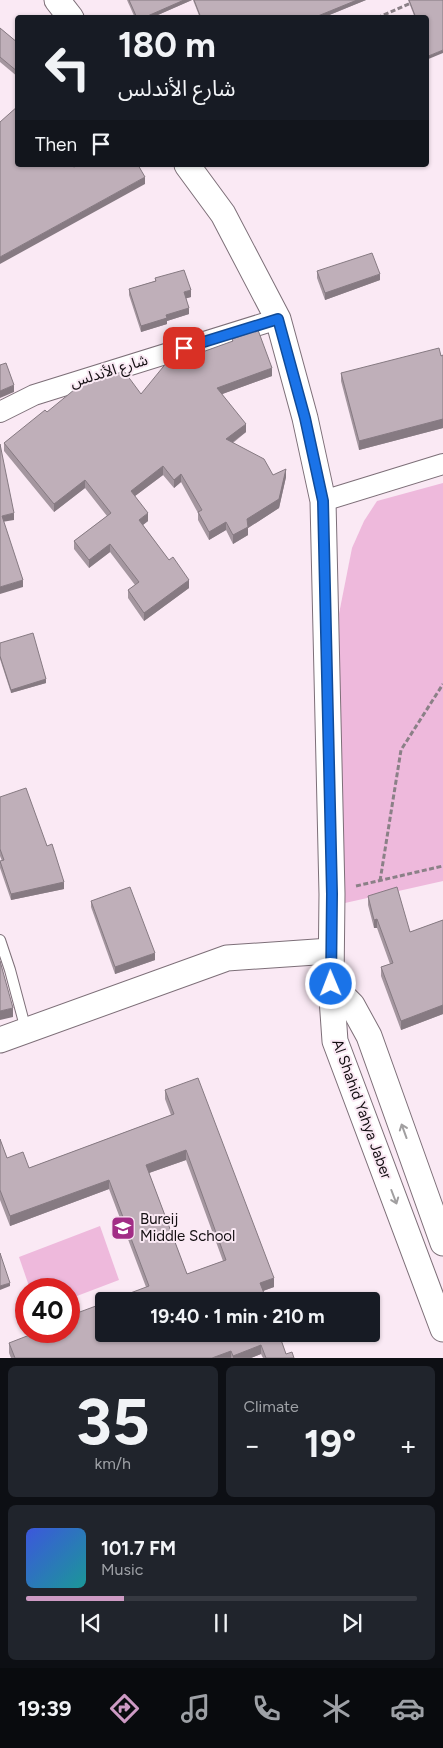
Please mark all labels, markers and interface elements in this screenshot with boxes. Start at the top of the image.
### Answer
text: 180 m [118,24,216,66]
icon: left [35,35,100,100]
text: شارع الأندلس [118,75,236,102]
icon: arrive [87,130,115,158]
text: Then [35,133,77,156]
pin [163,327,205,369]
icon: arrive [170,334,198,362]
street label: شارع الأندلس [68,351,151,394]
position arrow [304,957,356,1009]
street label: Al Shahid Yahya Jaber [328,1037,396,1181]
one-way arrow [399,1123,408,1139]
one-way arrow [390,1189,399,1204]
place label: Bureij Middle School [140,1210,235,1245]
school or university icon: Bureij Middle School [110,1215,136,1241]
speed limit sign: 40 [15,1278,80,1343]
text: 19:40 · 1 min · 210 m [150,1305,325,1328]
text: 35 [76,1382,150,1460]
text: Climate [244,1397,299,1416]
text: 19° [304,1421,356,1467]
text: − [244,1428,261,1462]
text: + [400,1428,417,1462]
text: km/h [94,1454,131,1473]
text: 101.7 FM [101,1537,176,1560]
text: Music [101,1560,143,1579]
icon: previous [77,1609,105,1637]
icon: pause [207,1609,235,1637]
icon: next [338,1609,366,1637]
icon: directions [107,1691,142,1726]
icon: music [178,1691,213,1726]
icon: phone [249,1691,284,1726]
icon: climate [319,1691,354,1726]
icon: car [390,1691,425,1726]
text: 19:39 [18,1695,72,1722]

